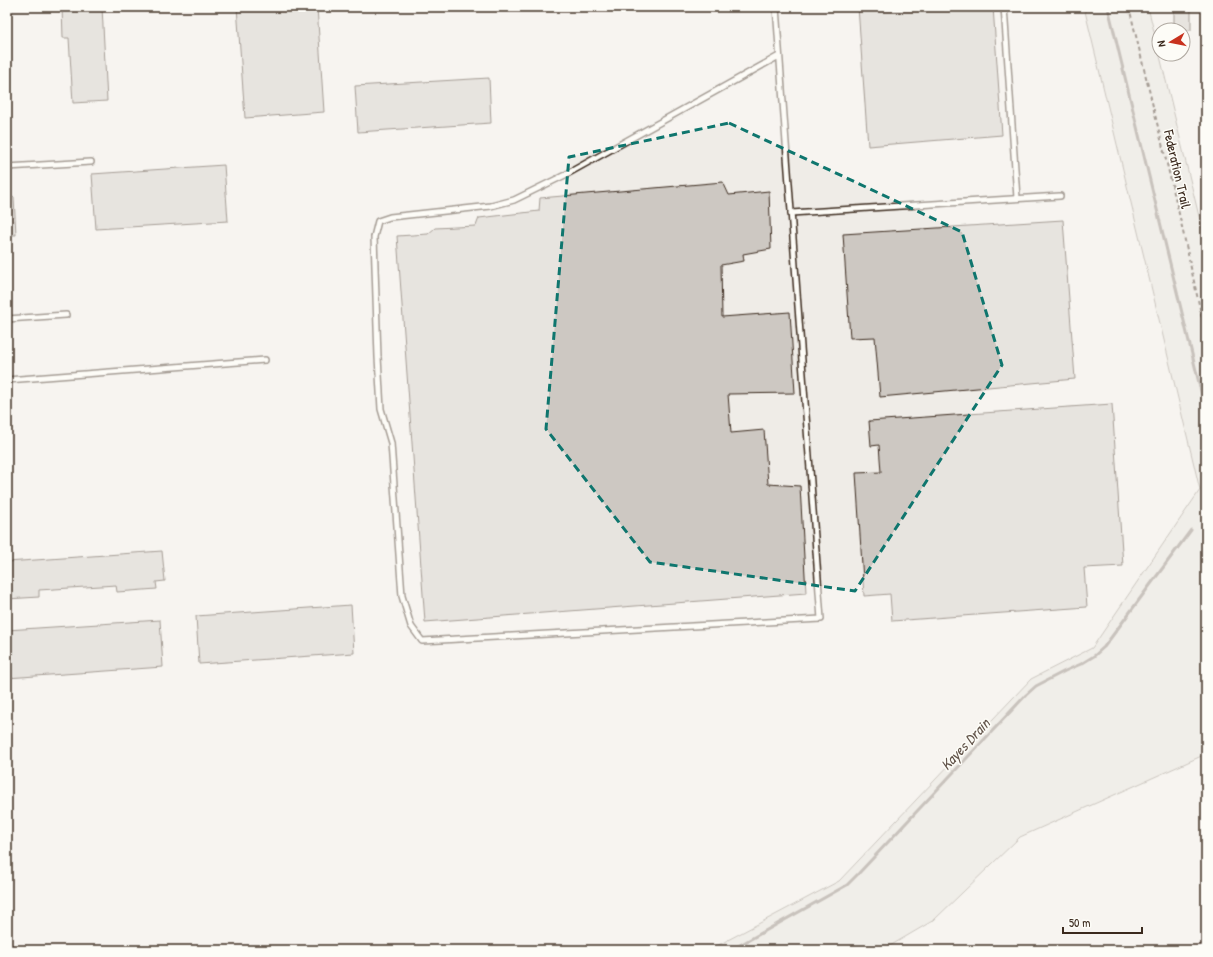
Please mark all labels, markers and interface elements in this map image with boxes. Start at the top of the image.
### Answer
north arrow [1151,22,1191,62]
text: N [1154,39,1169,48]
street label: Federation Trail [1160,127,1196,210]
water label: Kayes Drain [935,712,995,775]
scale bar [1063,909,1142,935]
text: 50 m [1069,914,1090,931]

